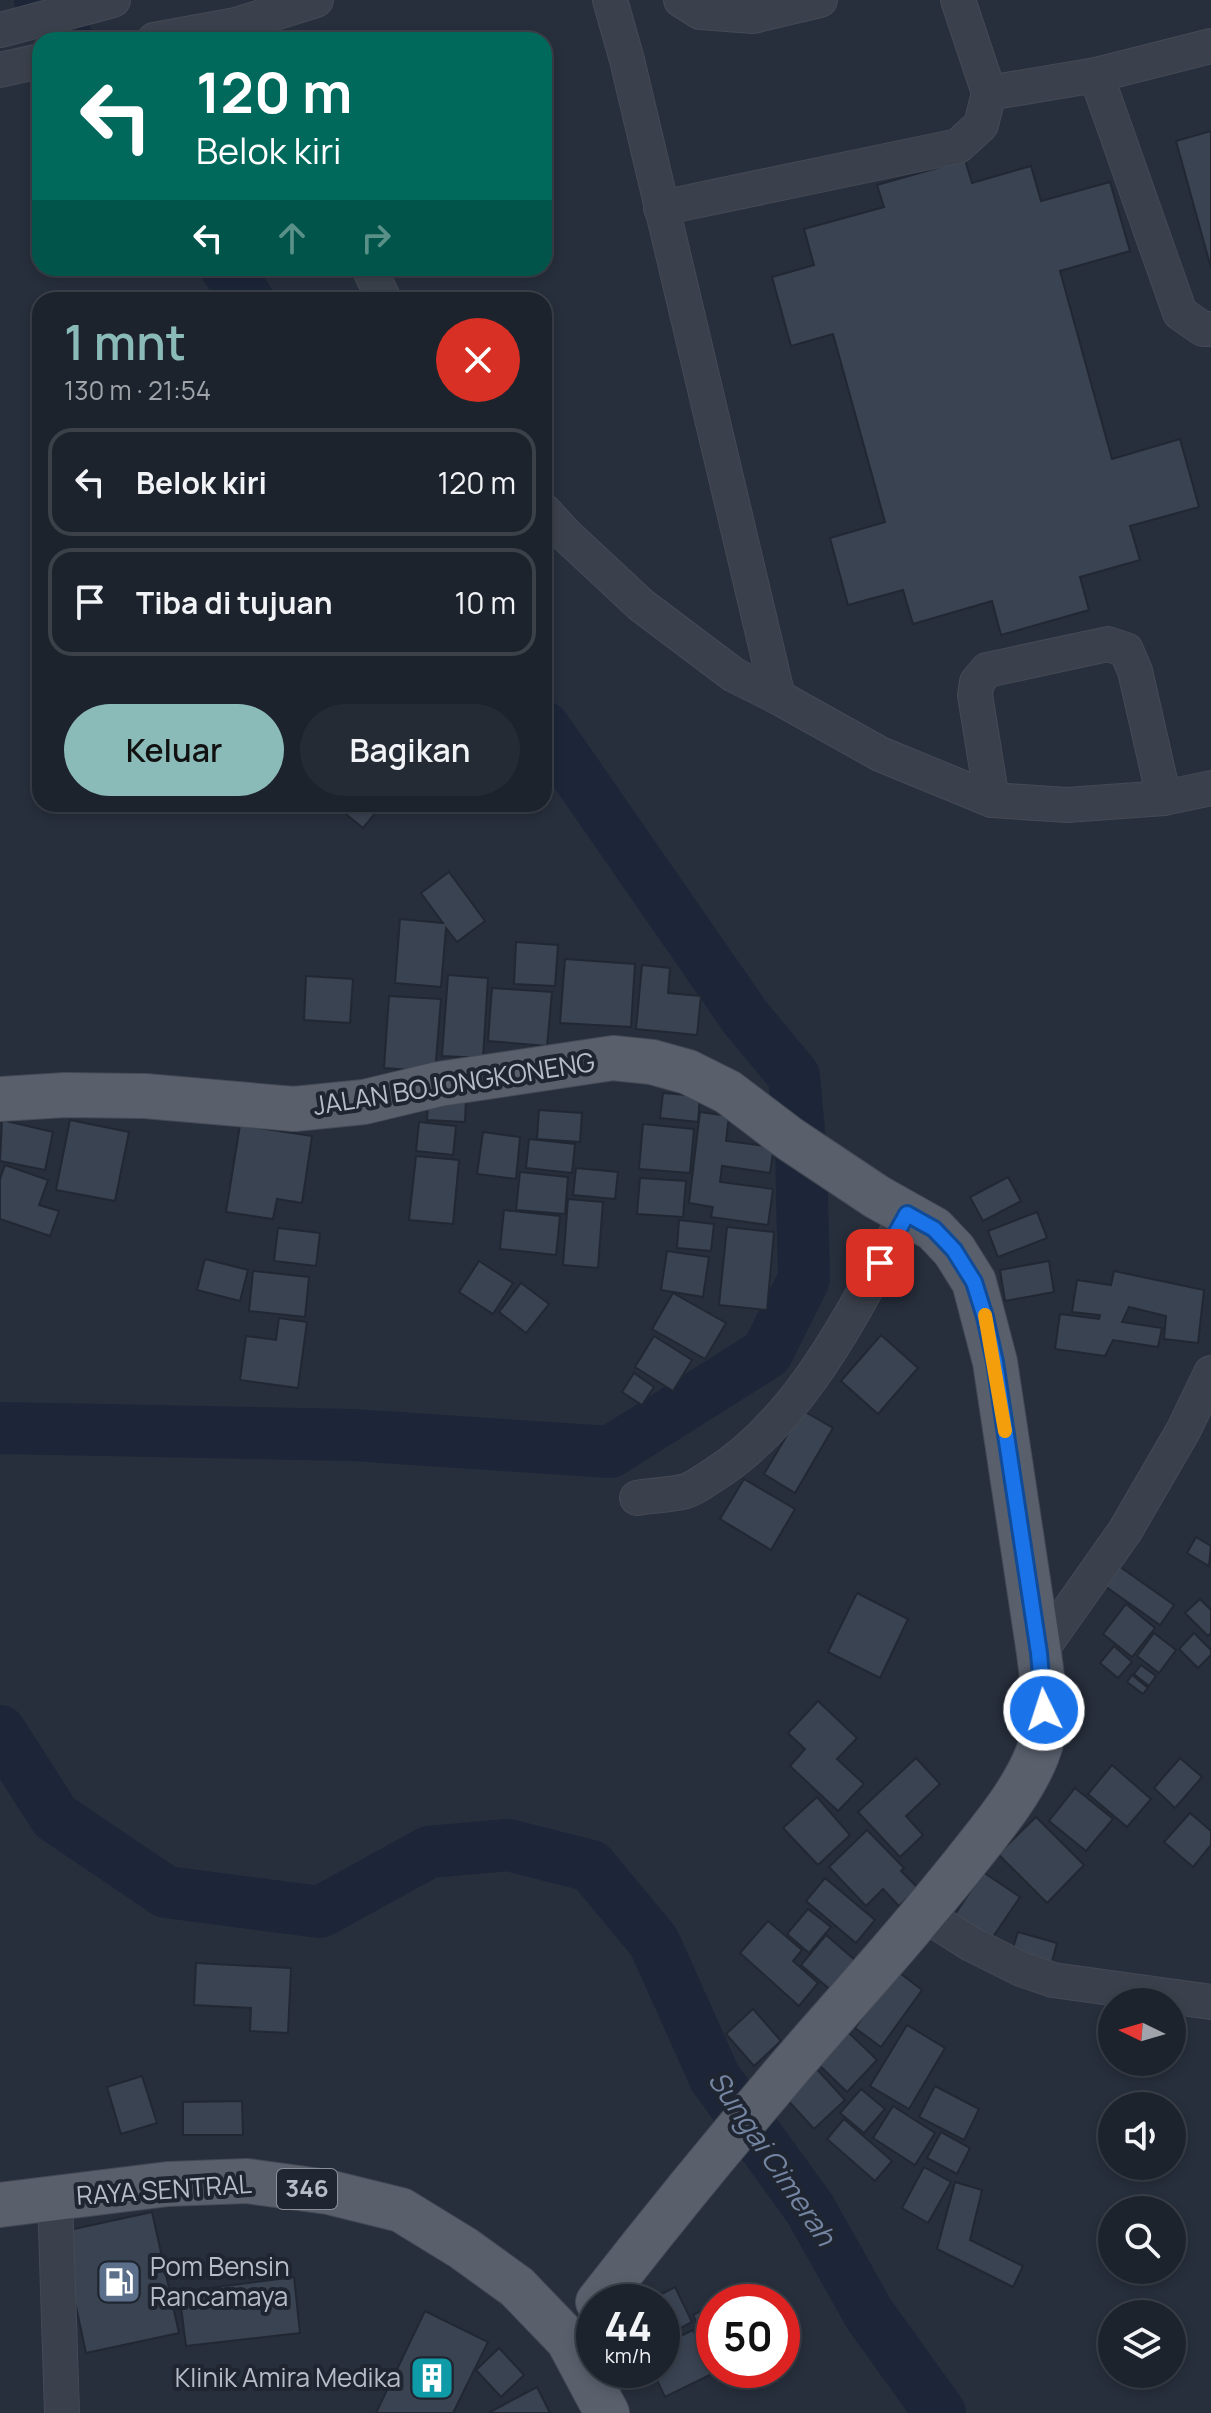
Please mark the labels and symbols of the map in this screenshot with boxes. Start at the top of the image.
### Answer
street label: JALAN BOJONGKONENG [310,1043,597,1123]
pin [846,1229,914,1297]
position arrow [1002,1668,1086,1752]
north arrow [1098,1988,1186,2076]
water label: Sungai Cimerah [700,2063,846,2253]
street label: RAYA SENTRAL [75,2165,253,2213]
road number: 346 [277,2169,337,2209]
place label: Pom Bensin Rancamaya [150,2248,290,2314]
fuel station icon: Pom Bensin Rancamaya [95,2258,143,2306]
speed limit sign: 50 [696,2284,800,2388]
building icon: Klinik Amira Medika [408,2354,456,2402]
place label: Klinik Amira Medika [175,2359,401,2395]

